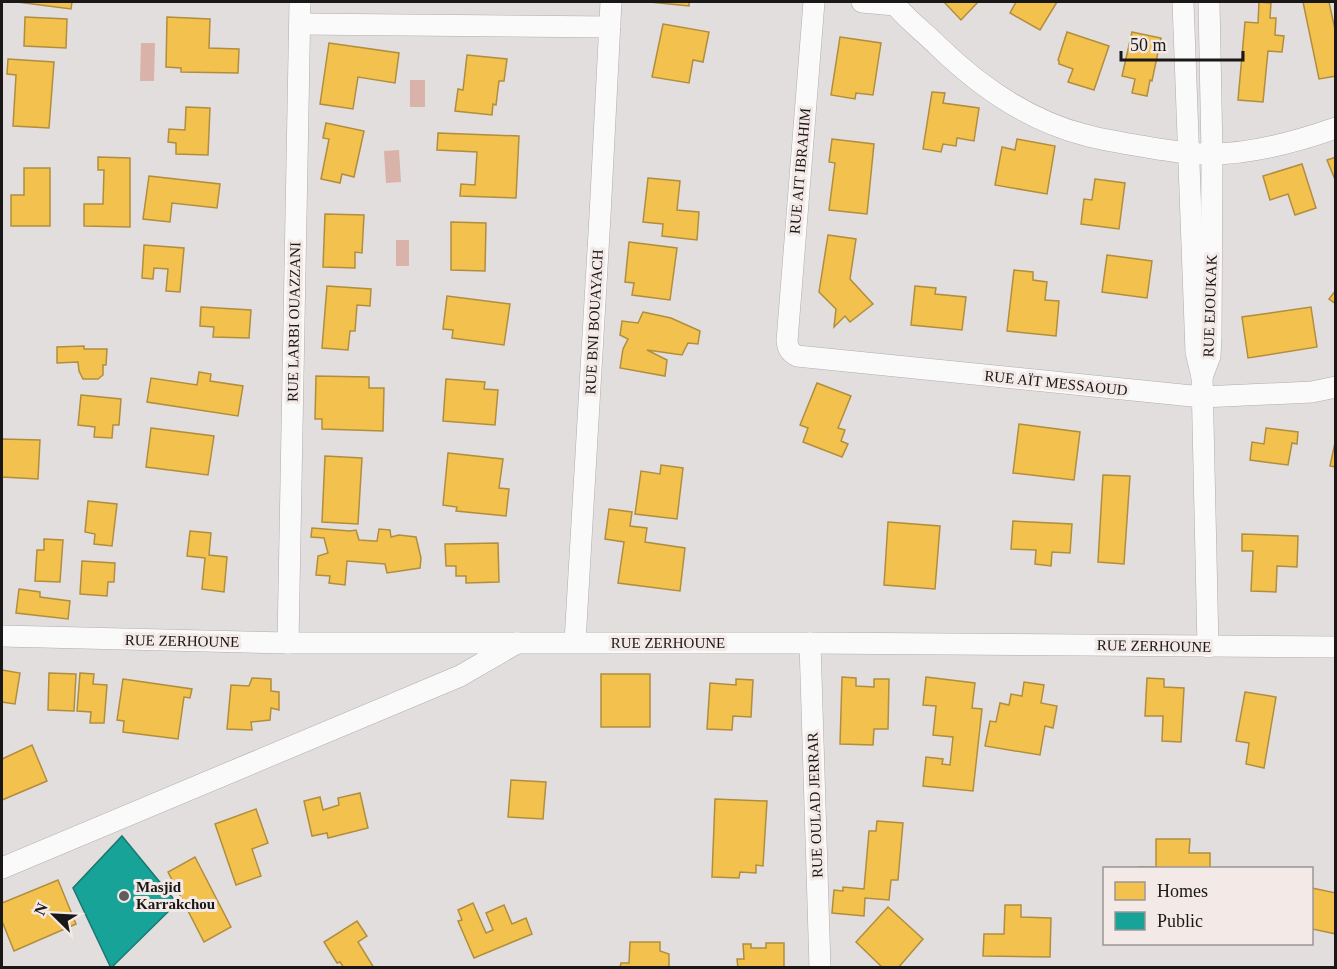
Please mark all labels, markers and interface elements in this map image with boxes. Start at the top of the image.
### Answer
scale bar [1121,24,1242,62]
text: 50 m [1130,35,1167,55]
street label: RUE AIT IBRAHIM [787,107,813,235]
street label: RUE LARBI OUAZZANI [285,242,303,402]
street label: RUE BNI BOUAYACH [582,249,606,395]
street label: RUE EJOUKAK [1200,254,1220,358]
street label: RUE AÏT MESSAOUD [984,368,1129,398]
street label: RUE ZERHOUNE [125,632,239,650]
street label: RUE ZERHOUNE [611,635,725,651]
street label: RUE ZERHOUNE [1097,637,1211,655]
street label: RUE OULAD JERRAR [804,732,826,878]
legend [1103,867,1313,945]
place label: Masjid Karrakchou [136,879,215,912]
text: Homes [1157,881,1208,901]
north arrow [24,885,84,945]
marker: Masjid Karrakchou [117,889,131,903]
text: N [31,900,51,918]
text: Public [1157,911,1203,931]

